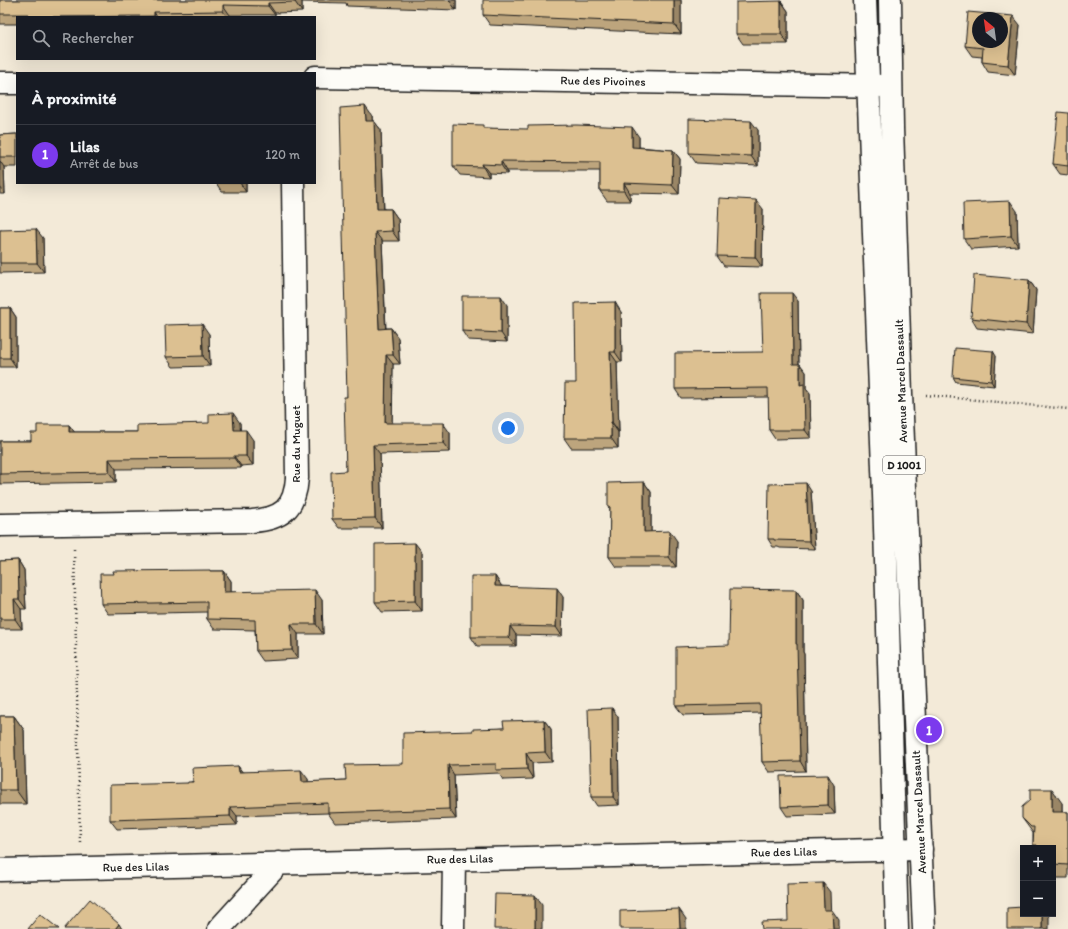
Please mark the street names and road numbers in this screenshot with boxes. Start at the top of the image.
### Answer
street label: Rue des Pivoines [560,73,646,89]
street label: Avenue Marcel Dassault [892,318,910,443]
street label: Rue du Muguet [289,405,303,483]
road number: D 1001 [883,456,925,474]
street label: Avenue Marcel Dassault [909,749,929,874]
street label: Rue des Lilas [751,844,817,860]
street label: Rue des Lilas [427,851,493,867]
street label: Rue des Lilas [103,859,169,875]

